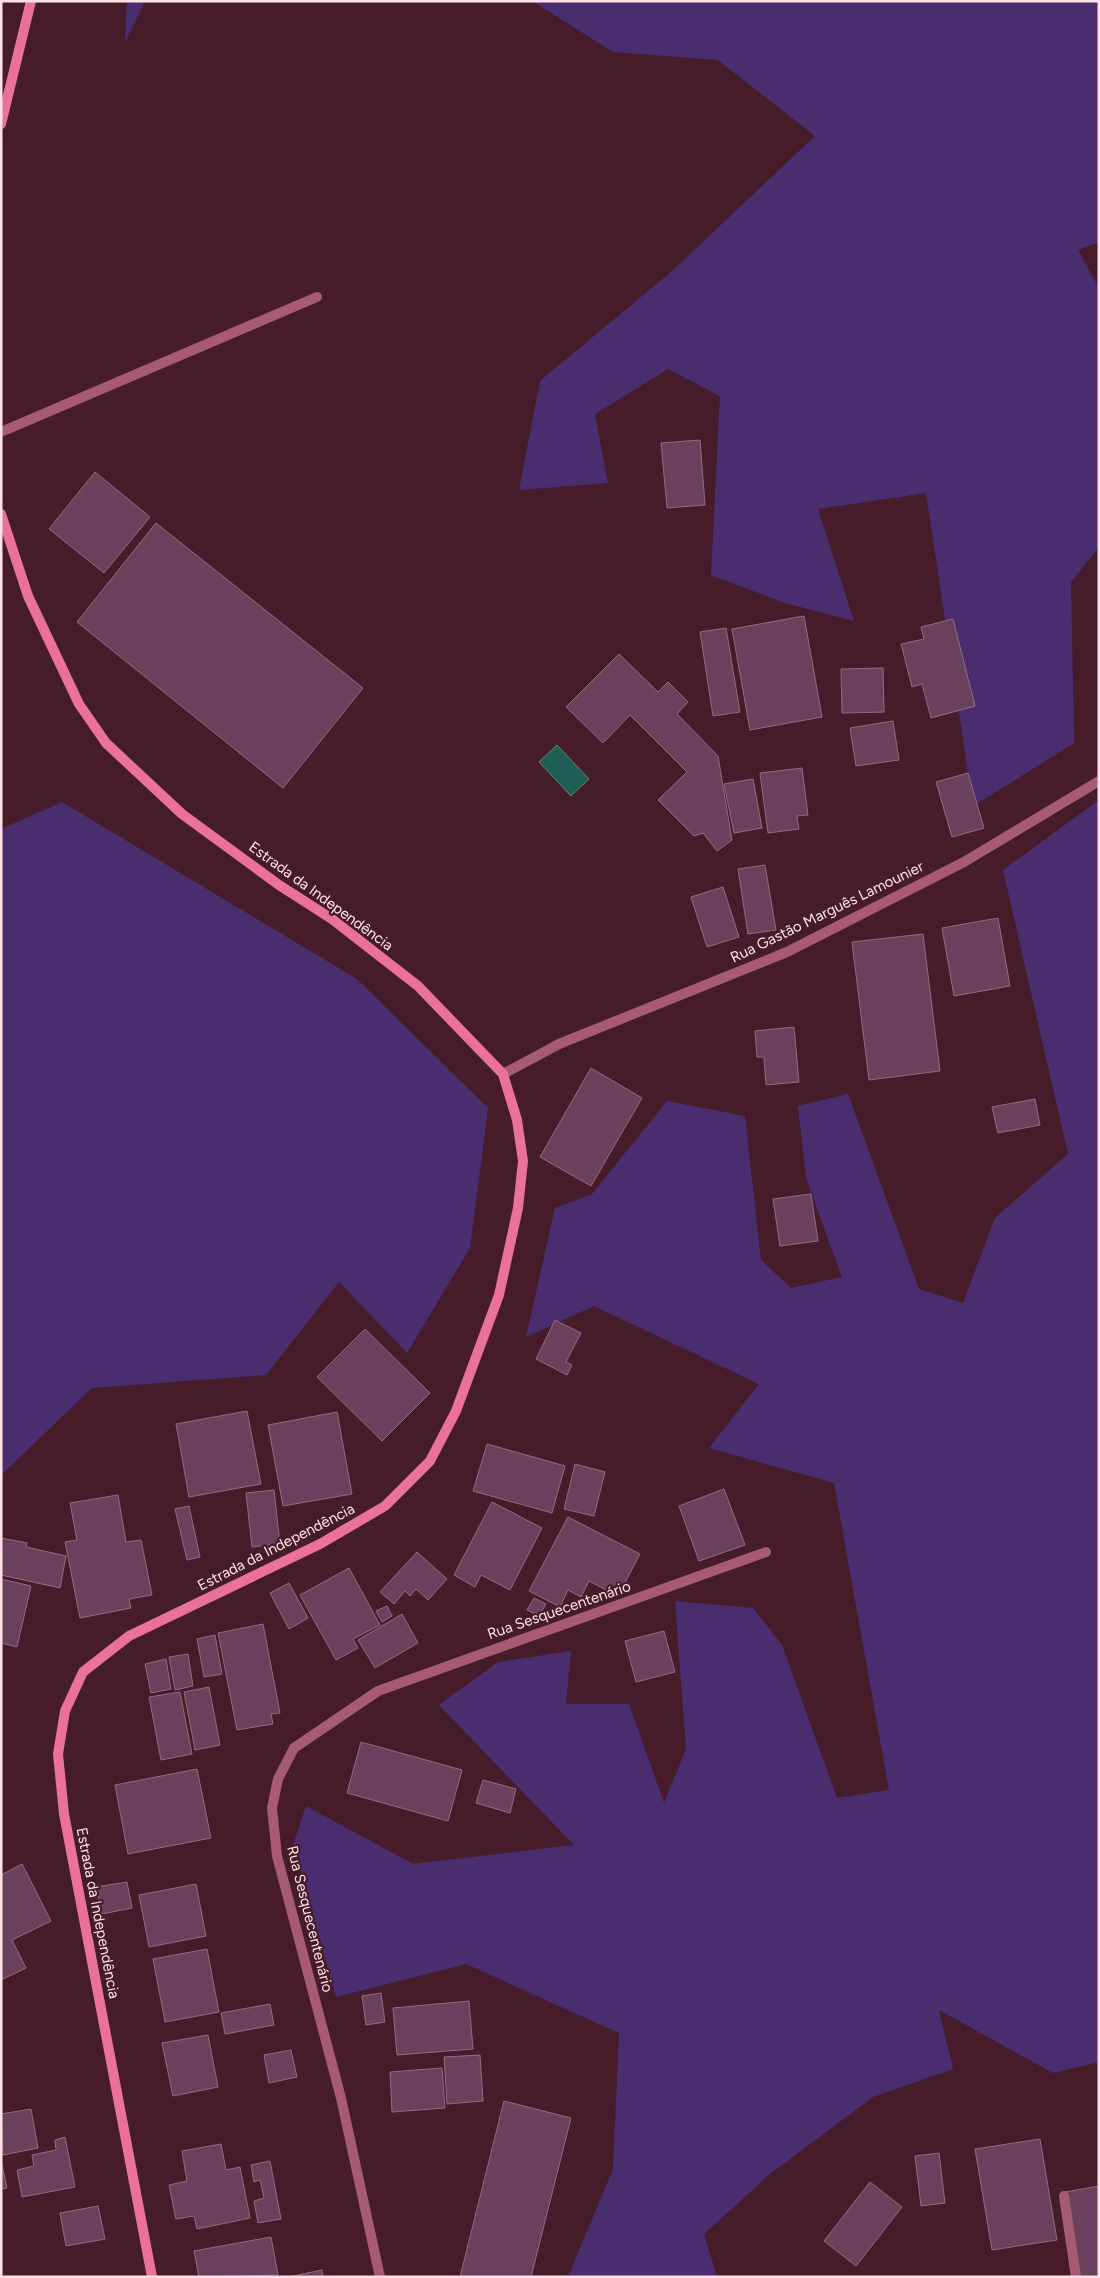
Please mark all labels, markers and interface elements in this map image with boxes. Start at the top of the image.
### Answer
street label: Estrada da Independência [245,838,397,954]
street label: Rua Gastão Marguês Lamounier [727,857,927,967]
street label: Estrada da Independência [194,1499,358,1595]
street label: Rua Sesquecentenário [485,1577,633,1643]
street label: Estrada da Independência [73,1826,123,2000]
street label: Rua Sesquecentenário [283,1844,337,1994]

